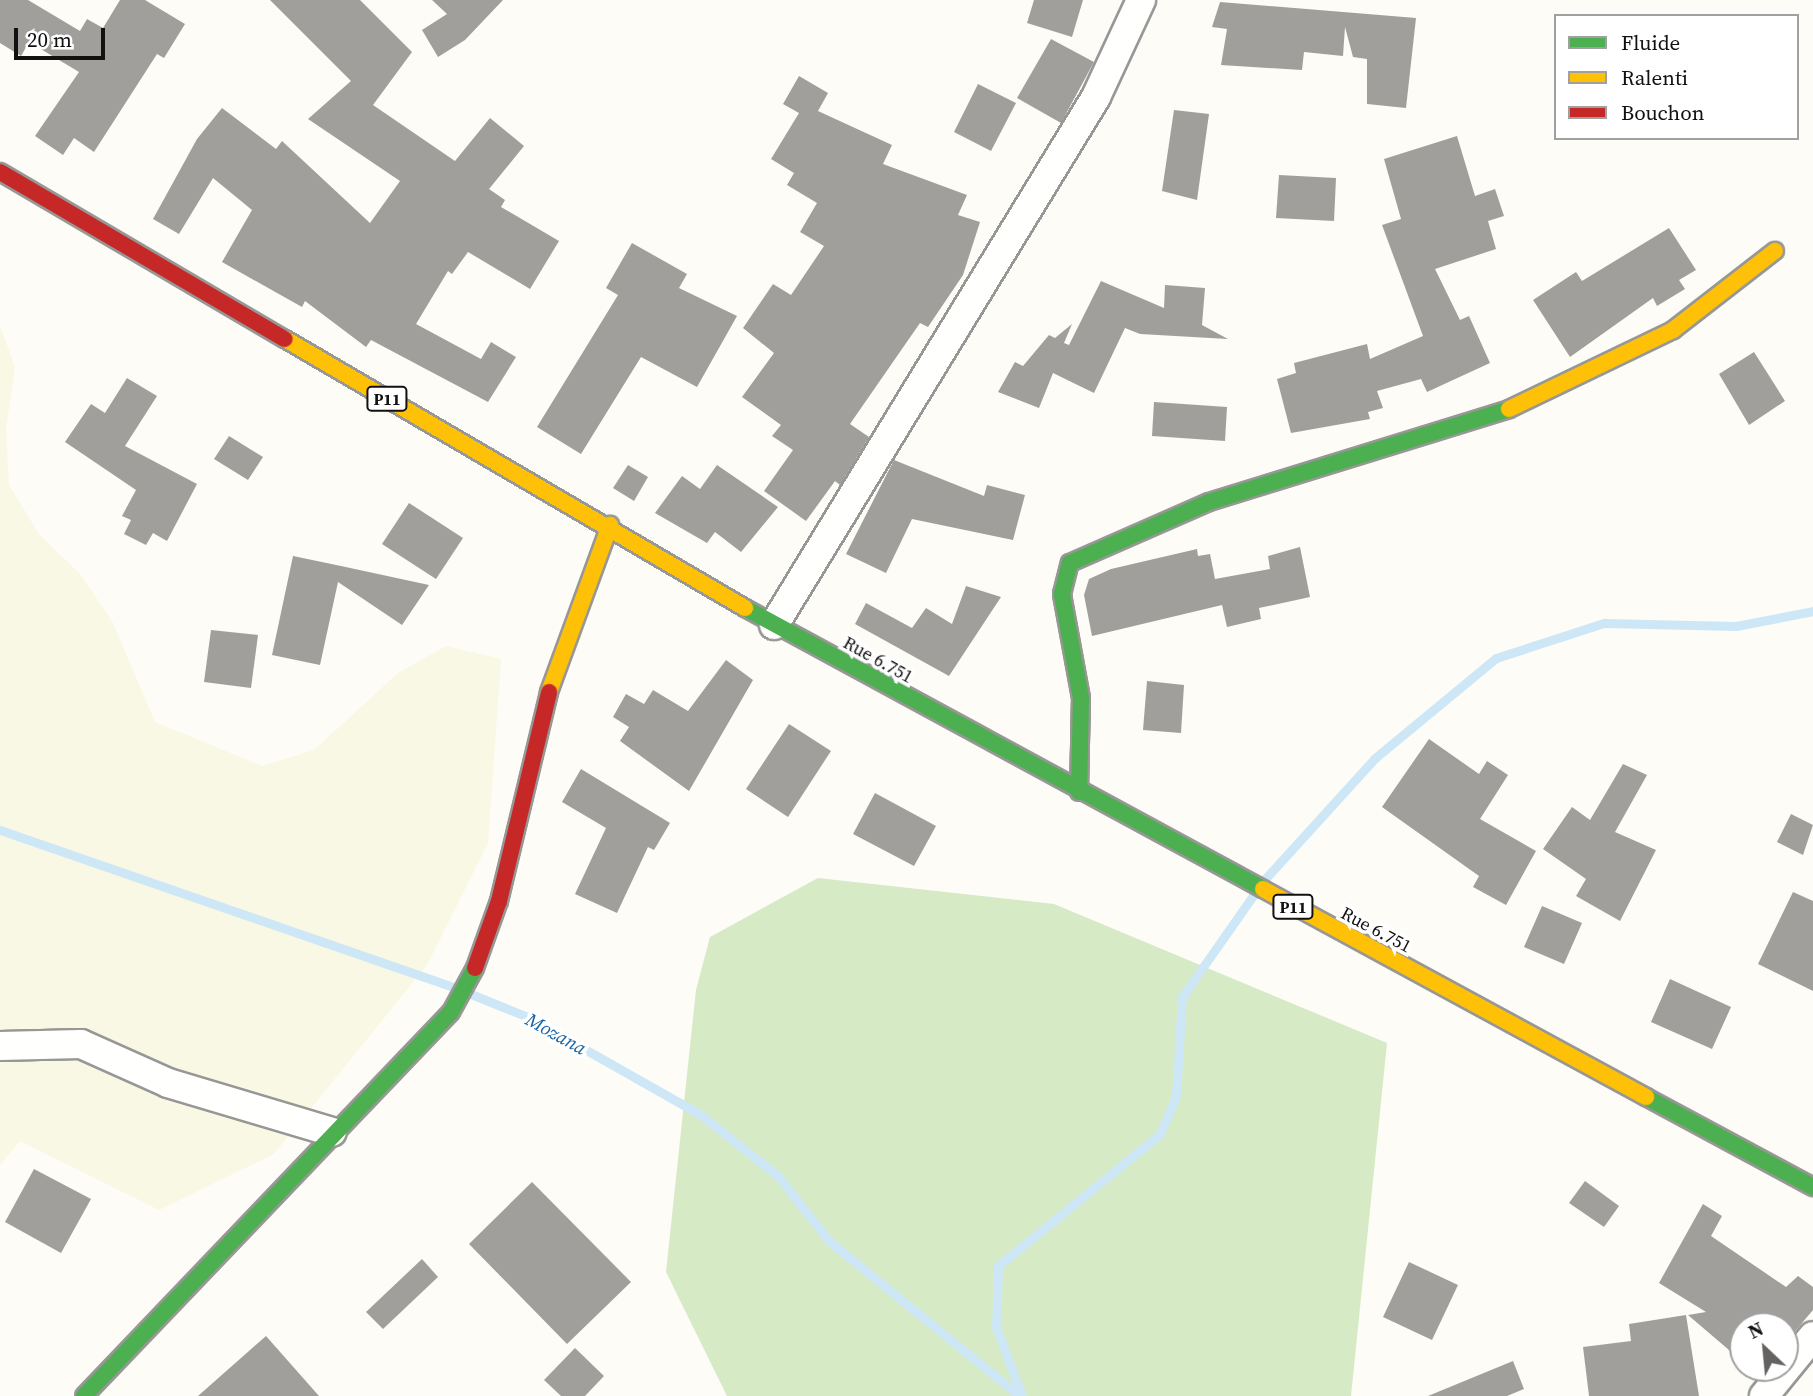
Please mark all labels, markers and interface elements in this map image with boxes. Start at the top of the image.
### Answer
scale bar [18,14,108,58]
legend [1554,14,1799,140]
text: 20 m [27,25,72,54]
text: Fluide [1621,28,1680,57]
text: Ralenti [1621,63,1688,92]
text: Bouchon [1621,98,1704,127]
road number: P11 [366,386,408,412]
street label: Rue 6.751 [839,632,917,688]
road number: P11 [1272,894,1314,920]
street label: Rue 6.751 [1337,902,1415,958]
water label: Mozana [522,1008,590,1060]
north arrow [1729,1312,1799,1382]
text: N [1744,1315,1768,1345]

